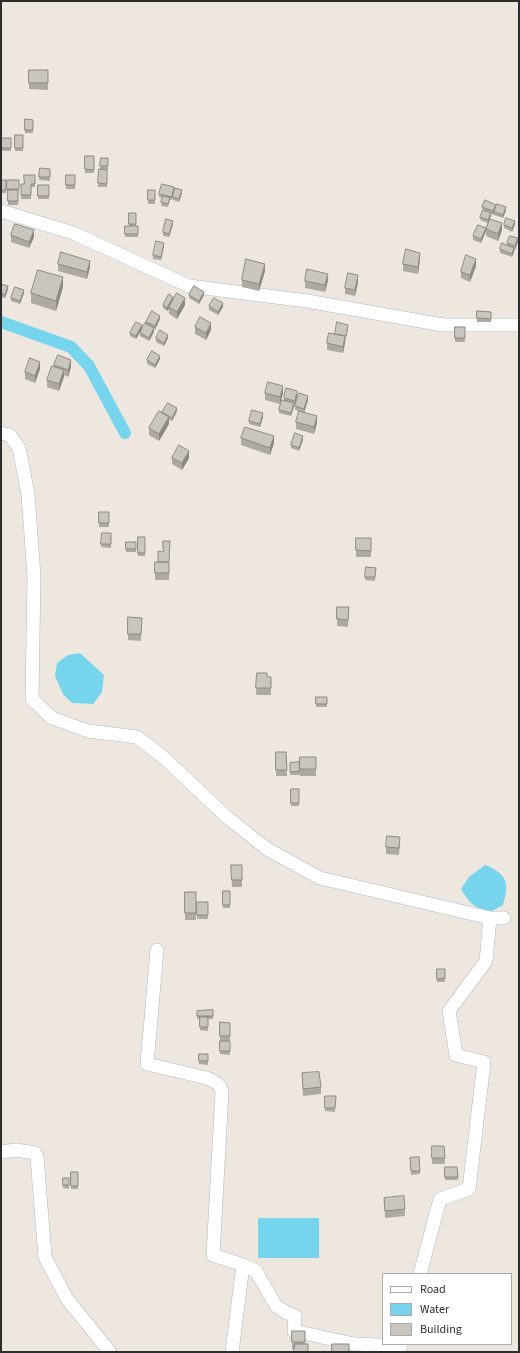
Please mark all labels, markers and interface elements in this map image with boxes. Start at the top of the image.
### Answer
legend [382,1273,512,1345]
text: Road [420,1281,446,1298]
text: Water [420,1301,449,1318]
text: Building [420,1321,462,1338]

